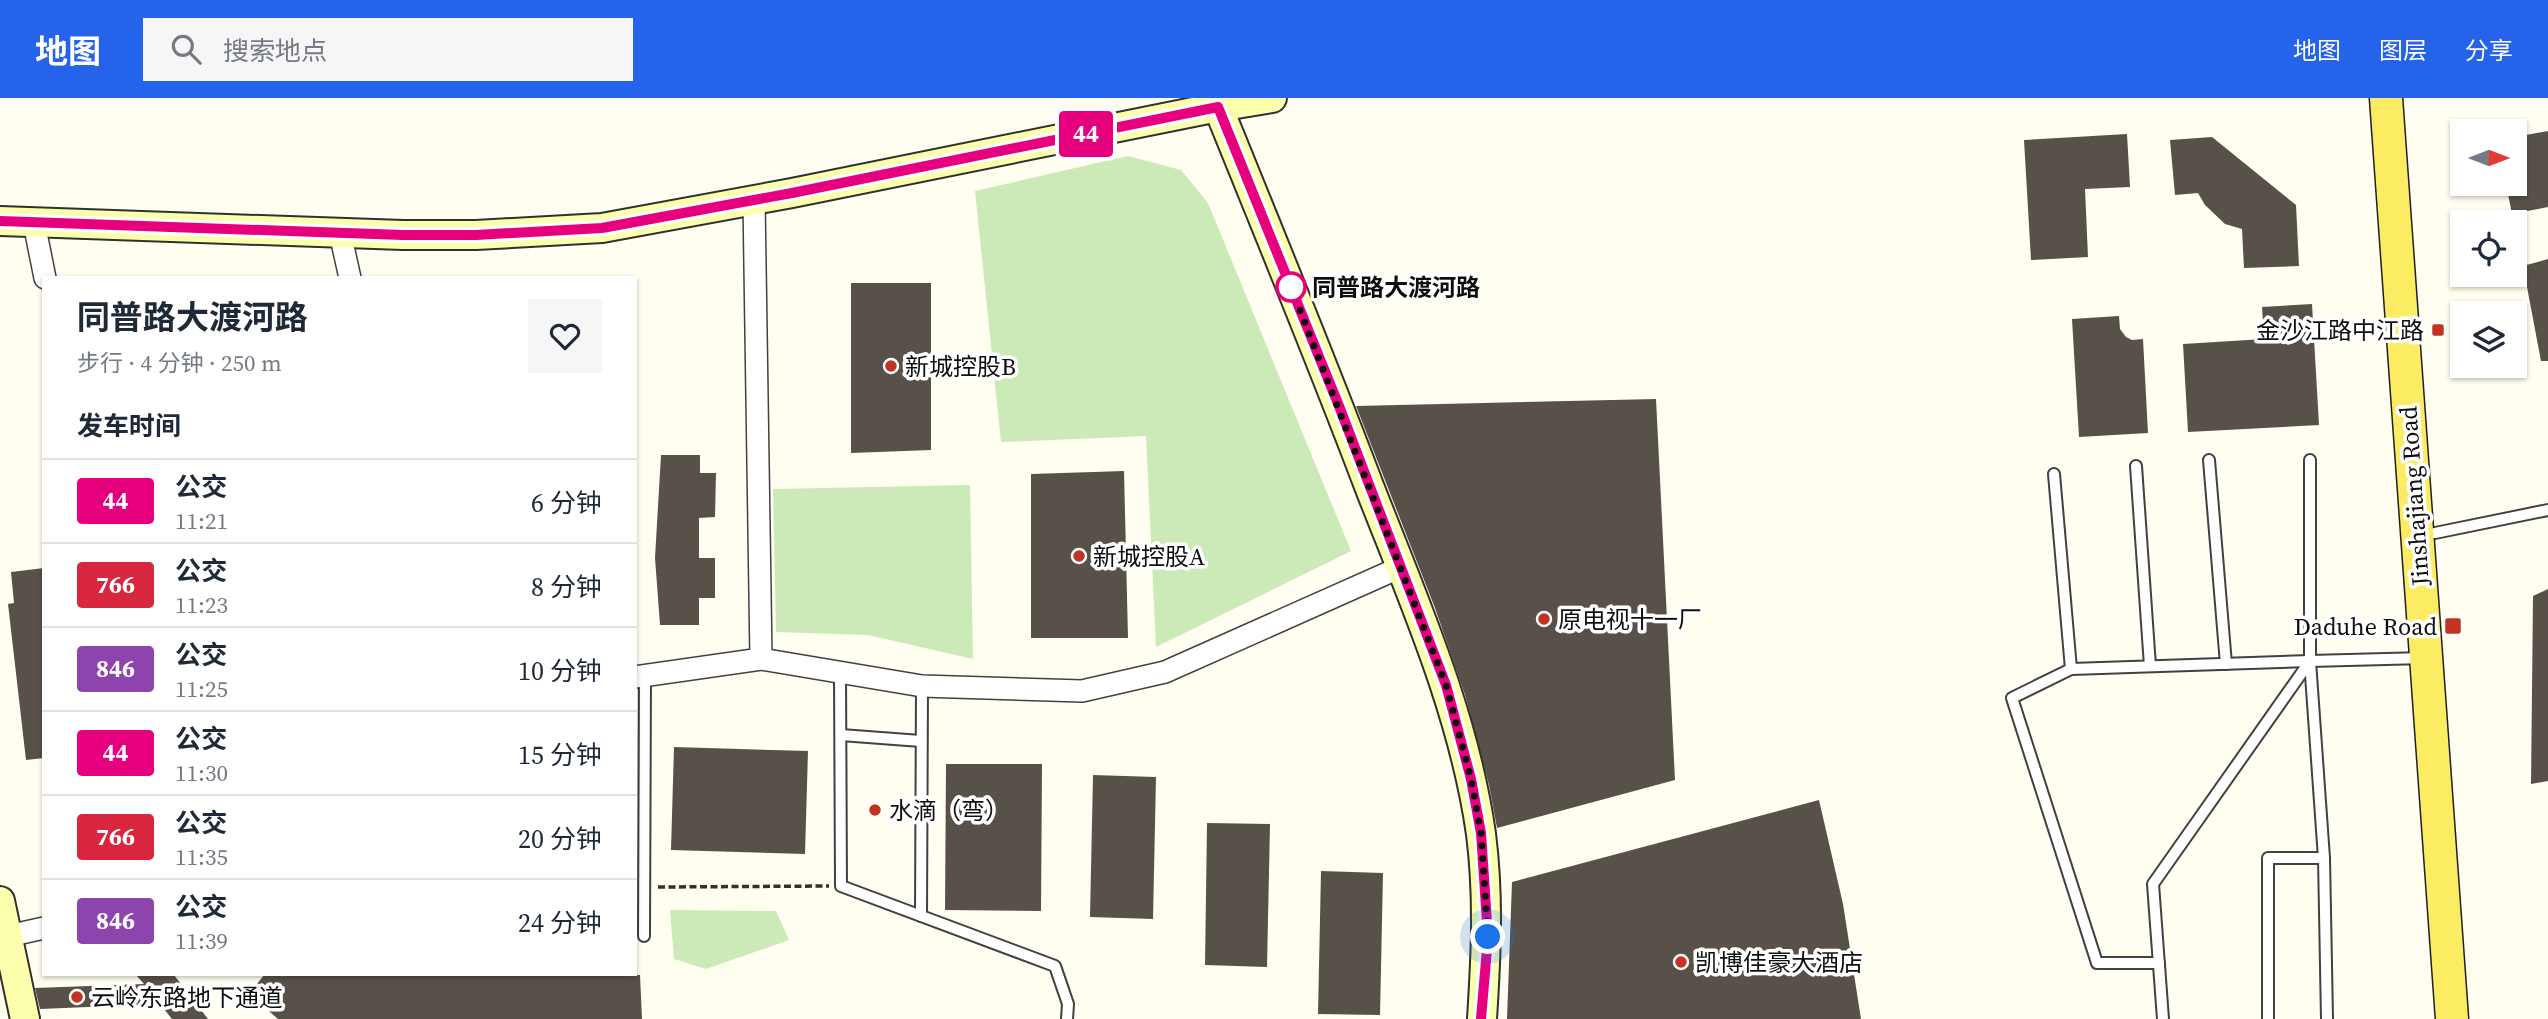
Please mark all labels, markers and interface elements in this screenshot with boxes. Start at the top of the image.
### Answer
search box [143,18,633,81]
text: 地图 [35,29,101,74]
icon: search [167,30,205,68]
text: 搜索地点 [223,33,327,69]
text: 地图 [2293,34,2341,67]
text: 图层 [2379,34,2427,67]
text: 分享 [2465,34,2513,67]
line badge: 44 [1054,111,1118,157]
text: 44 [1073,117,1099,150]
north arrow [2450,119,2527,196]
map controls [2450,119,2527,378]
button: locate [2450,210,2527,287]
place label: 同普路大渡河路 [1312,271,1480,304]
marker: 同普路大渡河路 [1276,272,1306,302]
text: 同普路大渡河路 [77,295,308,340]
button: heart [528,299,602,373]
button: layers [2450,301,2527,378]
place label: 金沙江路中江路 [2256,314,2424,347]
marker: 金沙江路中江路 [2430,322,2446,338]
text: 步行 · 4 分钟 · 250 m [77,347,282,379]
place label: 新城控股B [905,350,1016,383]
marker: 新城控股B [883,358,899,374]
street label: Jinshajiang Road [2391,405,2437,588]
text: 发车时间 [77,408,181,444]
text: 公交 [175,469,227,505]
text: 44 [102,484,129,517]
text: 6 分钟 [531,485,602,521]
text: 11:21 [175,505,228,537]
place label: 新城控股A [1093,540,1205,573]
marker: 新城控股A [1071,548,1087,564]
text: 公交 [175,553,227,589]
text: 766 [96,568,135,601]
text: 8 分钟 [531,569,602,605]
text: 11:23 [175,589,228,621]
place label: 原电视十一厂 [1558,603,1702,636]
place label: Daduhe Road [2294,610,2437,643]
marker: 原电视十一厂 [1536,611,1552,627]
marker: Daduhe Road [2443,616,2463,636]
text: 公交 [175,637,227,673]
text: 846 [96,652,135,685]
text: 10 分钟 [518,653,602,689]
text: 11:25 [175,673,228,705]
text: 公交 [175,721,227,757]
text: 44 [102,736,129,769]
text: 15 分钟 [518,737,602,773]
text: 11:30 [175,757,228,789]
place label: 水滴（弯） [889,794,1009,827]
marker: 水滴（弯） [867,802,883,818]
text: 公交 [175,805,227,841]
text: 766 [96,820,135,853]
text: 20 分钟 [518,821,602,857]
text: 11:35 [175,841,228,873]
text: 公交 [175,889,227,925]
text: 846 [96,904,135,937]
text: 24 分钟 [518,905,602,941]
your location [1470,919,1505,954]
text: 11:39 [175,925,228,957]
place label: 凯博佳豪大酒店 [1695,946,1863,979]
marker: 凯博佳豪大酒店 [1673,954,1689,970]
place label: 云岭东路地下通道 [91,981,283,1014]
marker: 云岭东路地下通道 [69,989,85,1005]

